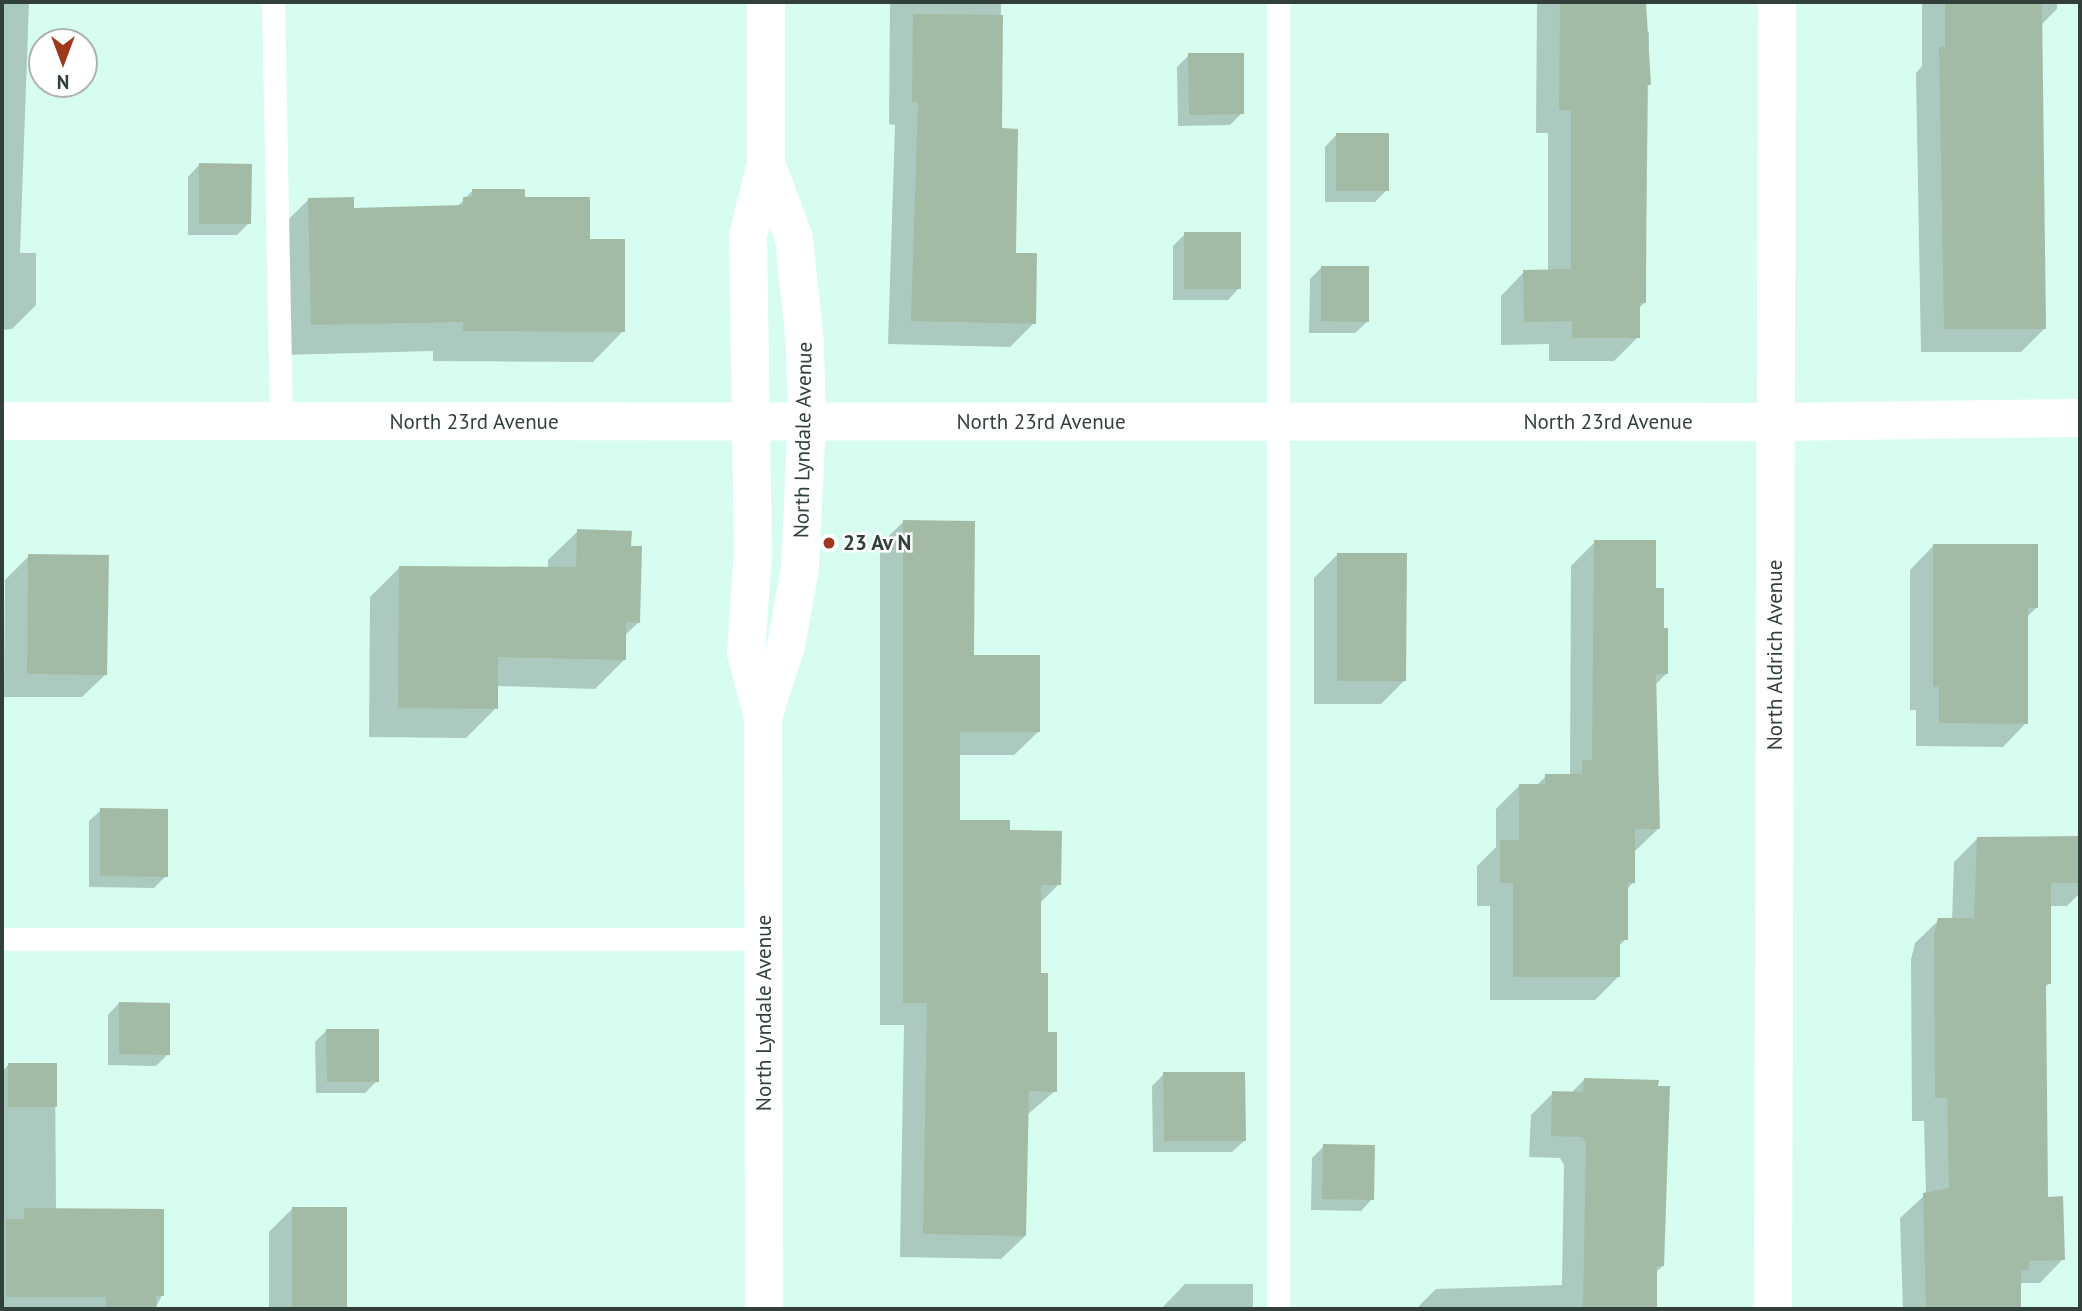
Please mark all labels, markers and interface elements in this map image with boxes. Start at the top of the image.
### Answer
north arrow [28,28,98,98]
text: N [57,70,69,94]
street label: North Lyndale Avenue [789,341,817,539]
street label: North 23rd Avenue [389,409,559,435]
street label: North 23rd Avenue [956,409,1126,435]
street label: North 23rd Avenue [1523,409,1693,435]
place label: 23 Av N [843,530,913,556]
marker: 23 Av N [821,535,837,551]
street label: North Aldrich Avenue [1762,559,1788,751]
street label: North Lyndale Avenue [751,914,777,1112]

